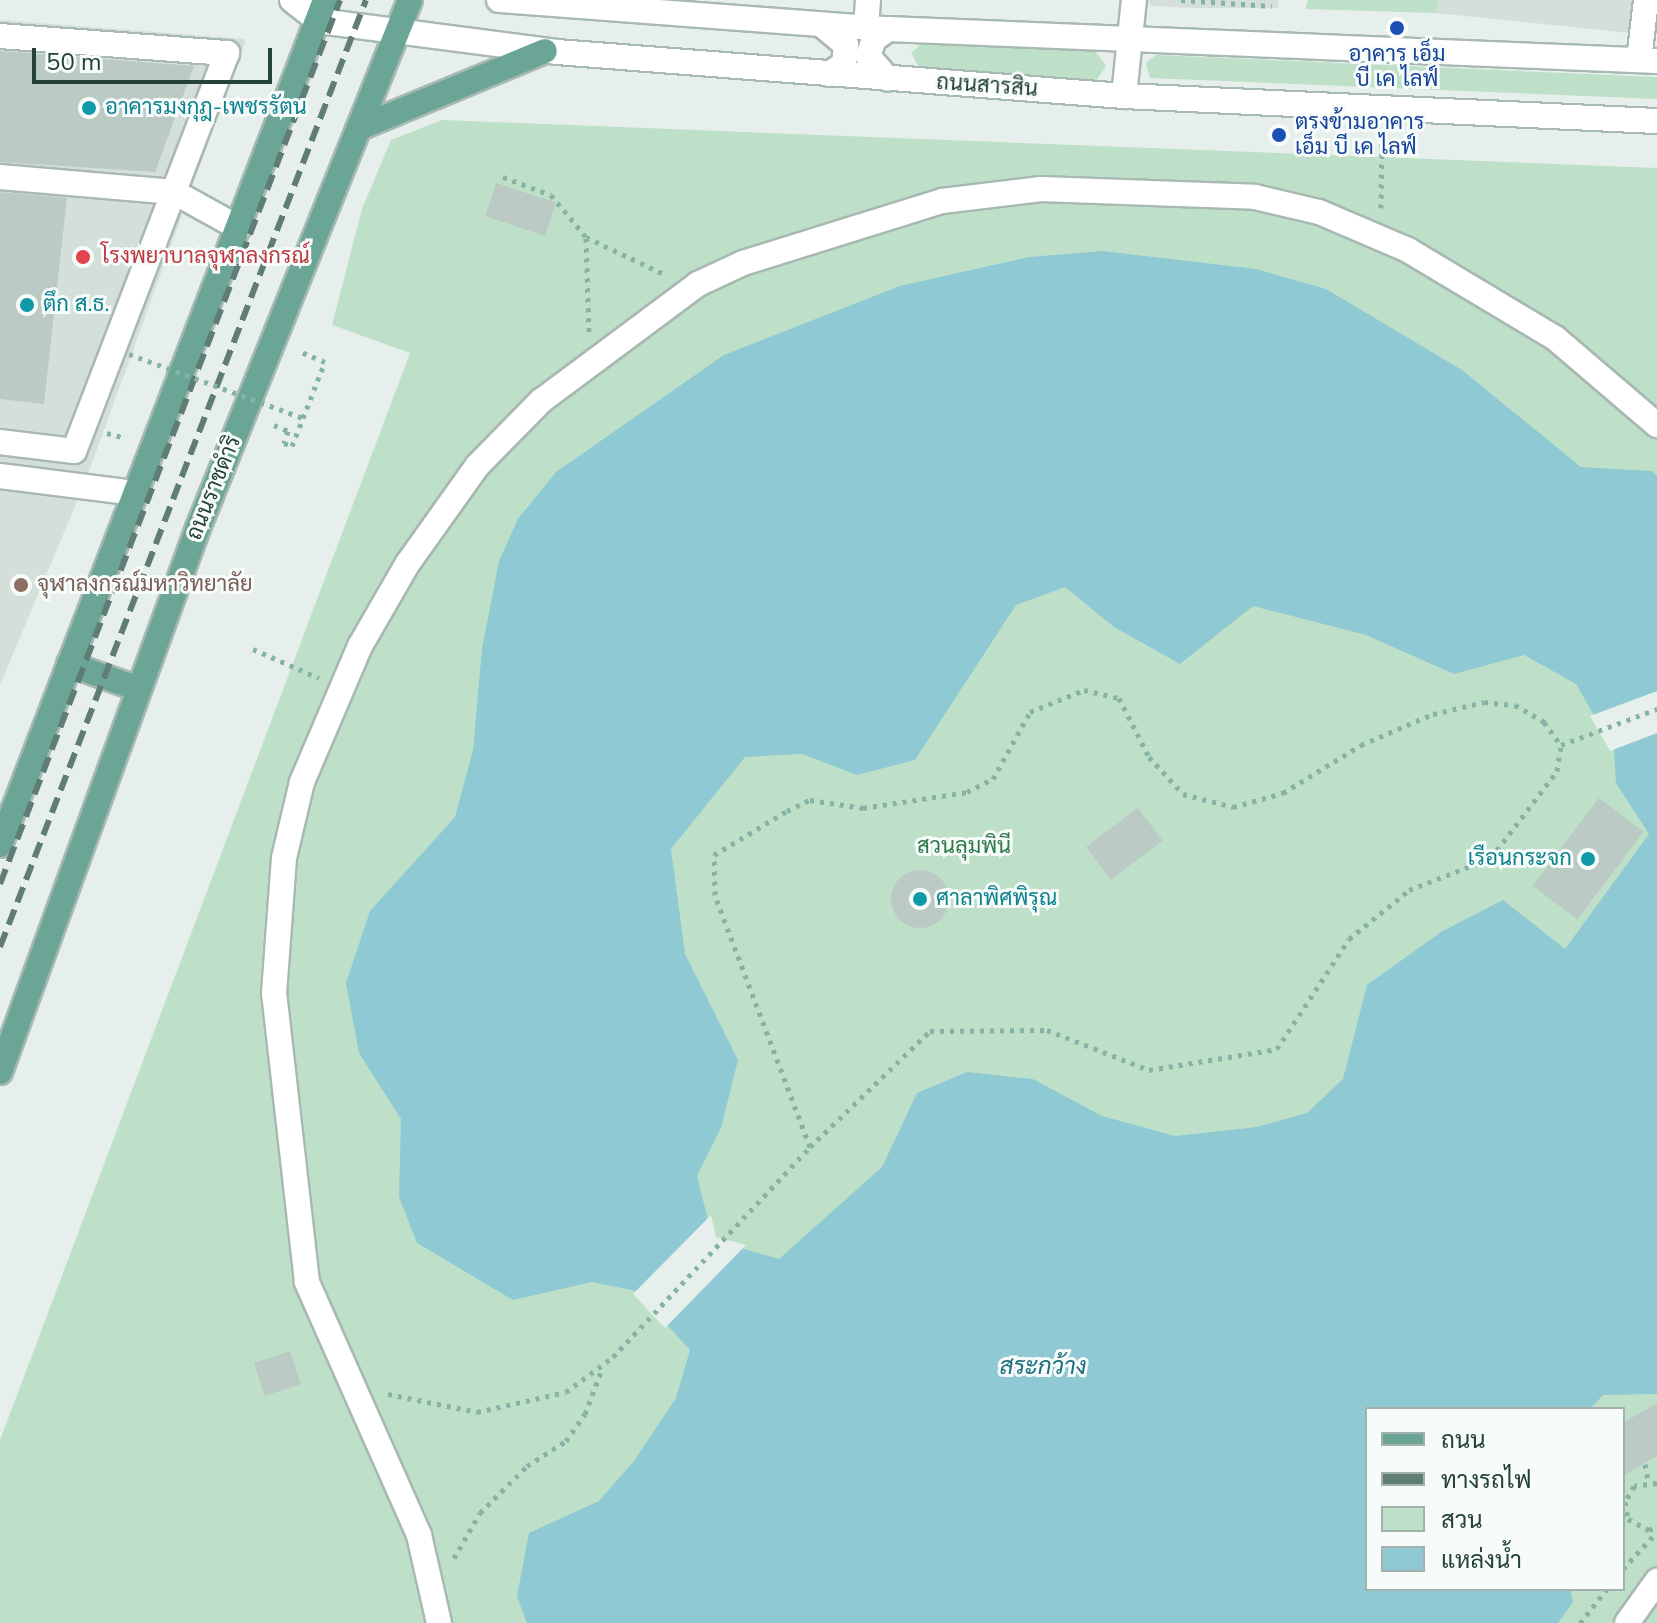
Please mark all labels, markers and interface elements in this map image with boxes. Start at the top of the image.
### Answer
marker: อาคาร เอ็ม บี เค ไลฟ์ [1388,19,1406,37]
scale bar [36,32,276,82]
place label: อาคาร เอ็ม บี เค ไลฟ์ [1348,41,1446,92]
text: 50 m [46,46,102,78]
street label: ถนนสารสิน [935,69,1039,103]
place label: อาคารมงกุฎ-เพชรรัตน [105,95,307,121]
marker: อาคารมงกุฎ-เพชรรัตน [80,99,98,117]
place label: ตรงข้ามอาคาร เอ็ม บี เค ไลฟ์ [1295,109,1424,160]
marker: ตรงข้ามอาคาร เอ็ม บี เค ไลฟ์ [1270,126,1288,144]
place label: โรงพยาบาลจุฬาลงกรณ์ [101,244,310,270]
marker: โรงพยาบาลจุฬาลงกรณ์ [72,246,94,268]
place label: ตึก ส.ธ. [43,292,109,318]
marker: ตึก ส.ธ. [18,296,36,314]
street label: ถนนราชดำริ [181,432,247,544]
place label: จุฬาลงกรณ์มหาวิทยาลัย [37,572,253,598]
marker: จุฬาลงกรณ์มหาวิทยาลัย [12,576,30,594]
park label: สวนลุมพินี [917,834,1011,860]
place label: เรือนกระจก [1468,846,1572,872]
marker: เรือนกระจก [1579,850,1597,868]
place label: ศาลาพิศพิรุณ [936,886,1057,912]
marker: ศาลาพิศพิรุณ [911,890,929,908]
water label: สระกว้าง [1000,1353,1086,1381]
legend [1365,1407,1625,1591]
text: ถนน [1441,1424,1486,1456]
text: ทางรถไฟ [1441,1464,1532,1496]
text: สวน [1441,1504,1483,1536]
text: แหล่งน้ำ [1441,1544,1522,1576]

